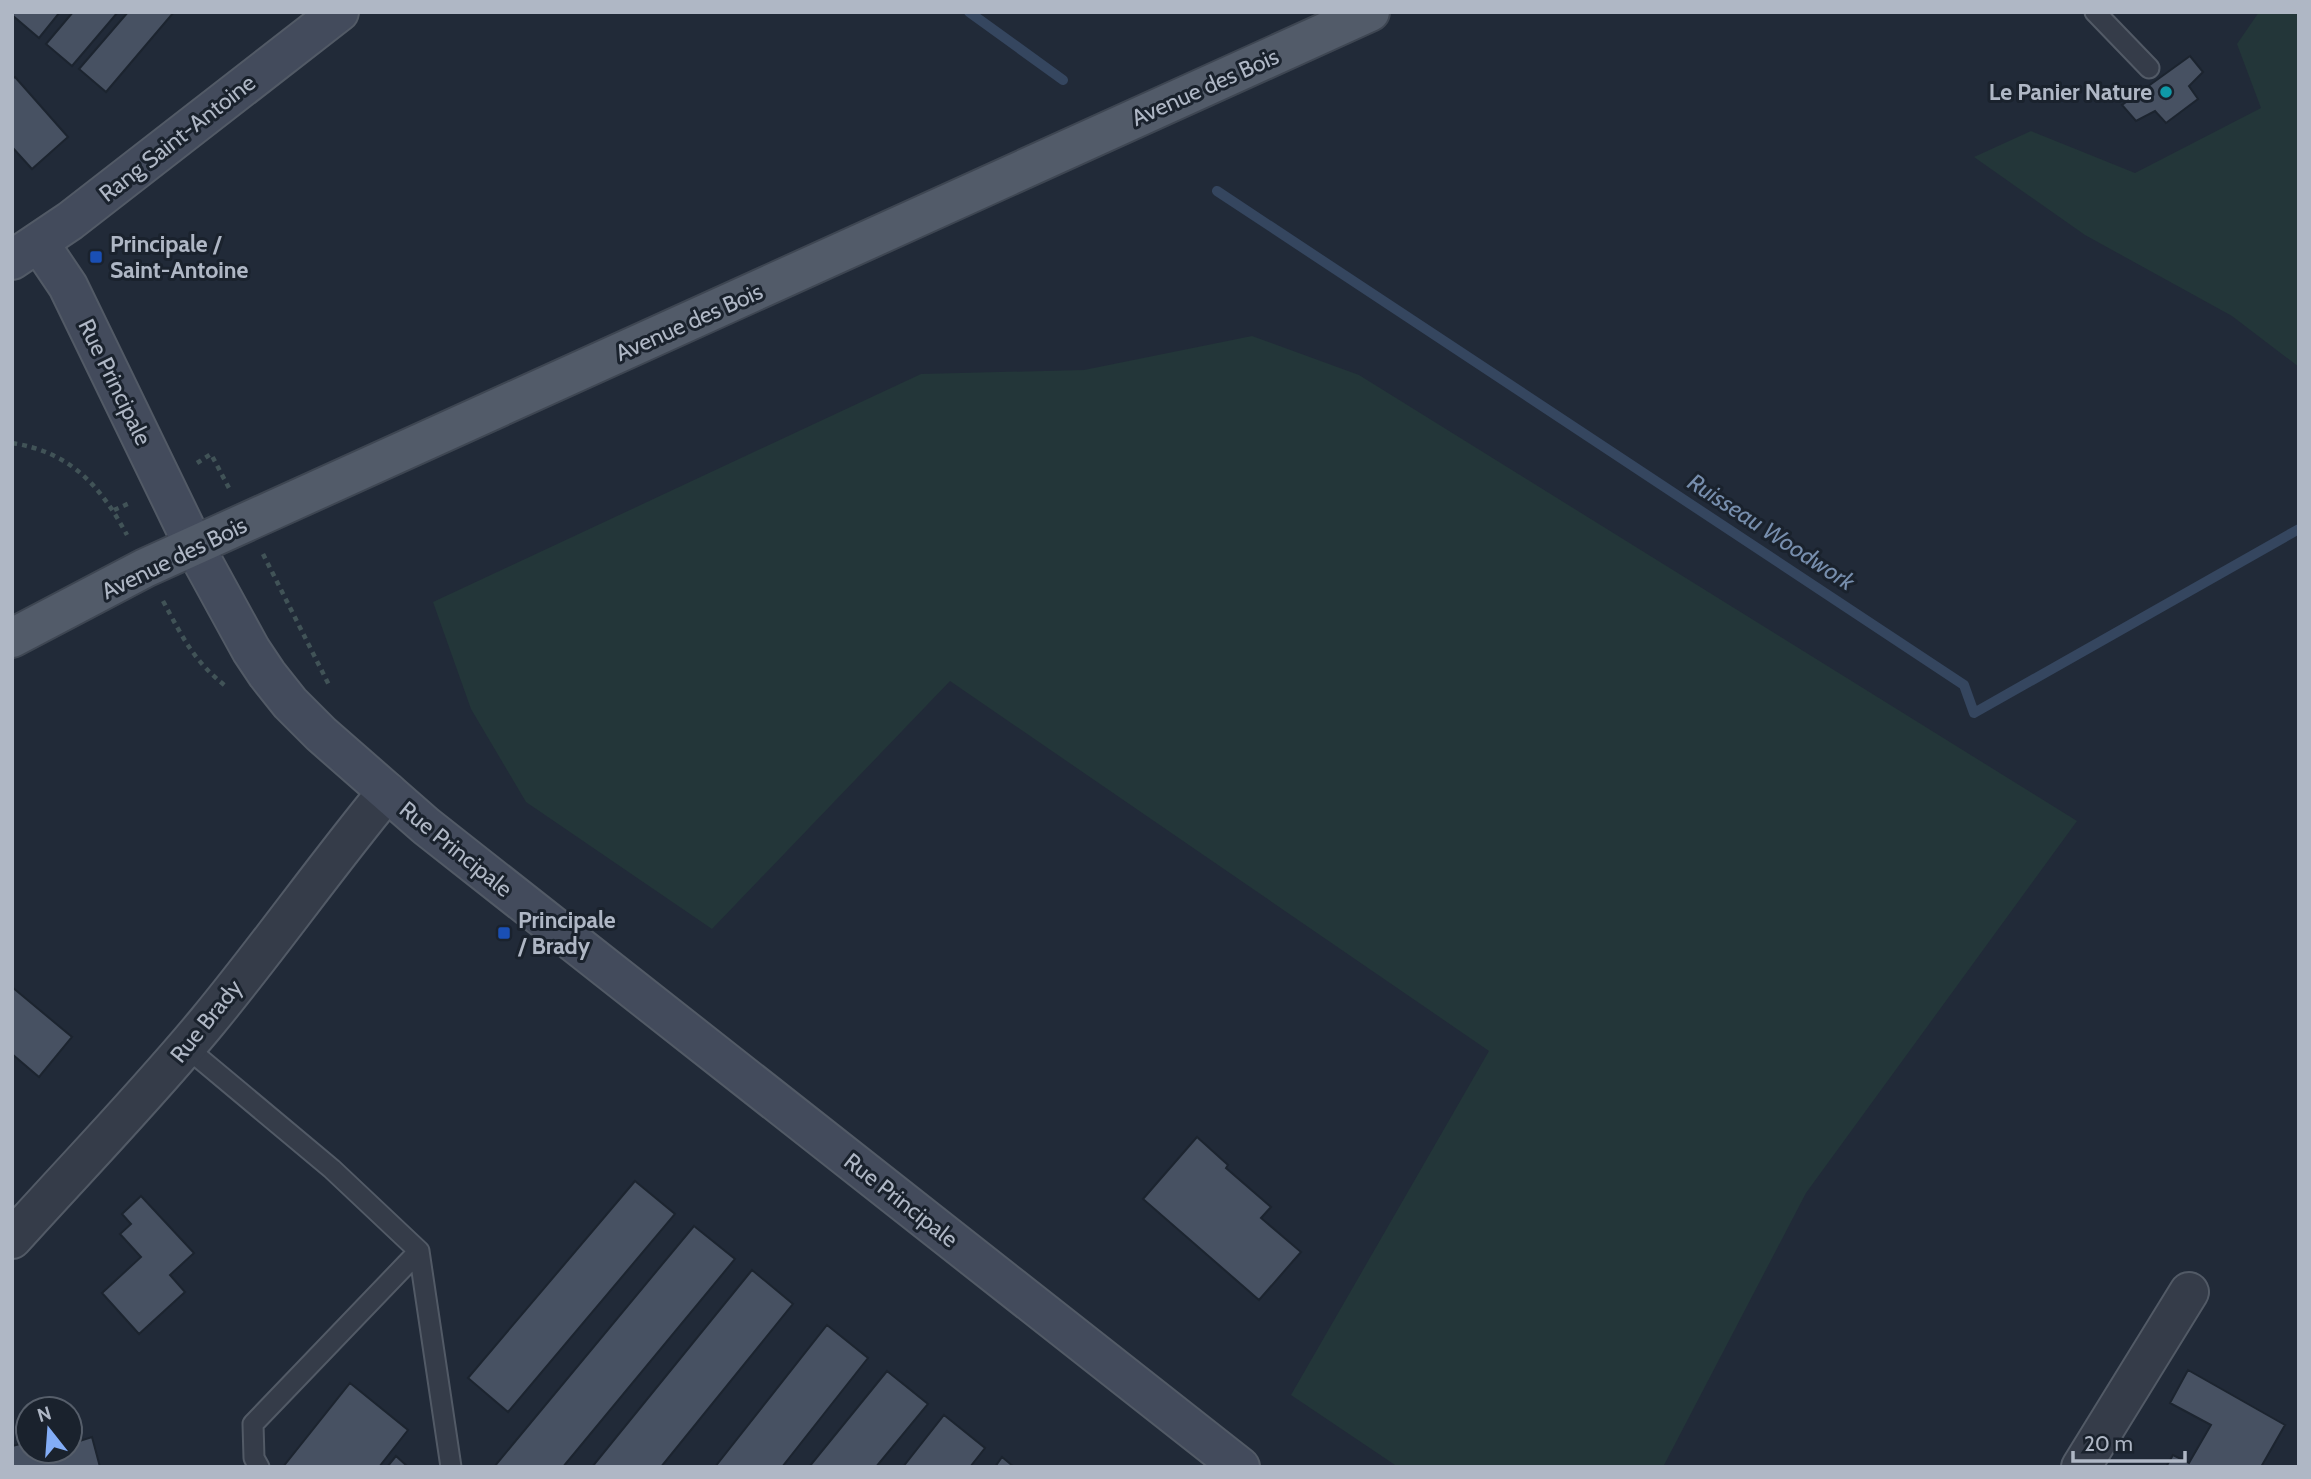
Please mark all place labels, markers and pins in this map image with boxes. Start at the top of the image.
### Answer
place label: Le Panier Nature [1989,78,2152,106]
marker: Le Panier Nature [2158,84,2174,100]
place label: Principale / Saint-Antoine [110,230,249,284]
marker: Principale / Saint-Antoine [88,249,104,265]
place label: Principale / Brady [517,906,616,960]
marker: Principale / Brady [496,925,512,941]

